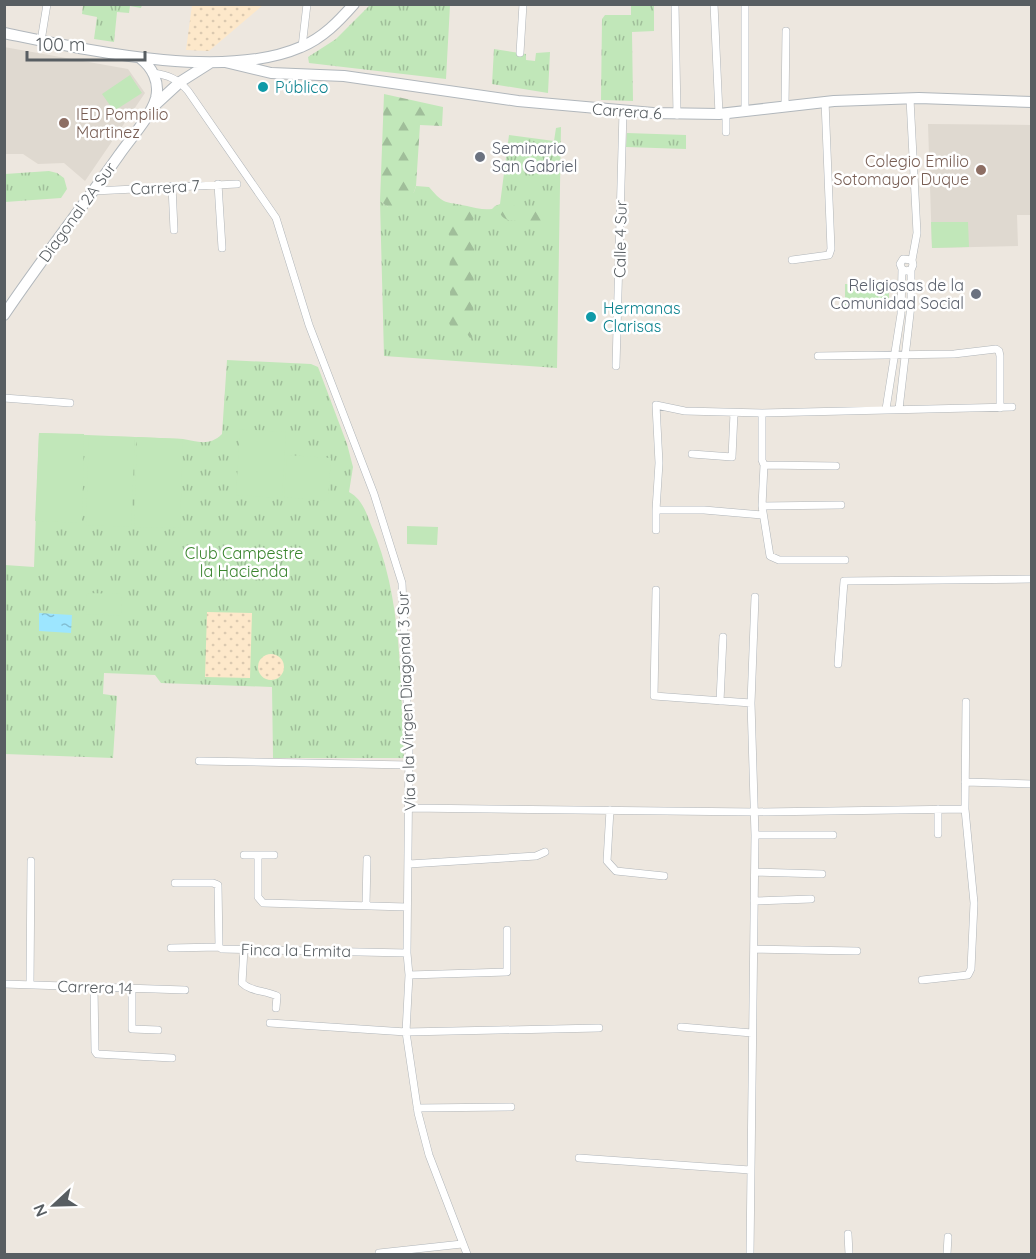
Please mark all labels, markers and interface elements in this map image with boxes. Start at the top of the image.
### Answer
scale bar [27,24,146,62]
text: 100 m [36,33,85,56]
place label: Público [275,77,328,97]
marker: Público [256,80,270,94]
street label: Carrera 6 [591,99,663,123]
place label: IED Pompilio Martinez [76,104,168,142]
marker: IED Pompilio Martinez [57,116,71,130]
place label: Seminario San Gabriel [492,138,577,176]
marker: Seminario San Gabriel [473,150,487,164]
place label: Colegio Emilio Sotomayor Duque [833,151,969,189]
street label: Diagonal 2A Sur [34,158,120,266]
marker: Colegio Emilio Sotomayor Duque [974,163,988,177]
street label: Carrera 7 [130,175,200,199]
street label: Calle 4 Sur [609,200,631,278]
place label: Religiosas de la Comunidad Social [830,275,964,313]
marker: Religiosas de la Comunidad Social [969,287,983,301]
place label: Hermanas Clarisas [603,298,680,336]
marker: Hermanas Clarisas [584,310,598,324]
park label: Club Campestre la Hacienda [185,543,303,581]
street label: Vía a la Virgen Diagonal 3 Sur [392,591,420,811]
street label: Finca la Ermita [241,939,351,961]
street label: Carrera 14 [57,976,133,998]
north arrow [24,1175,84,1235]
text: N [29,1201,52,1220]

